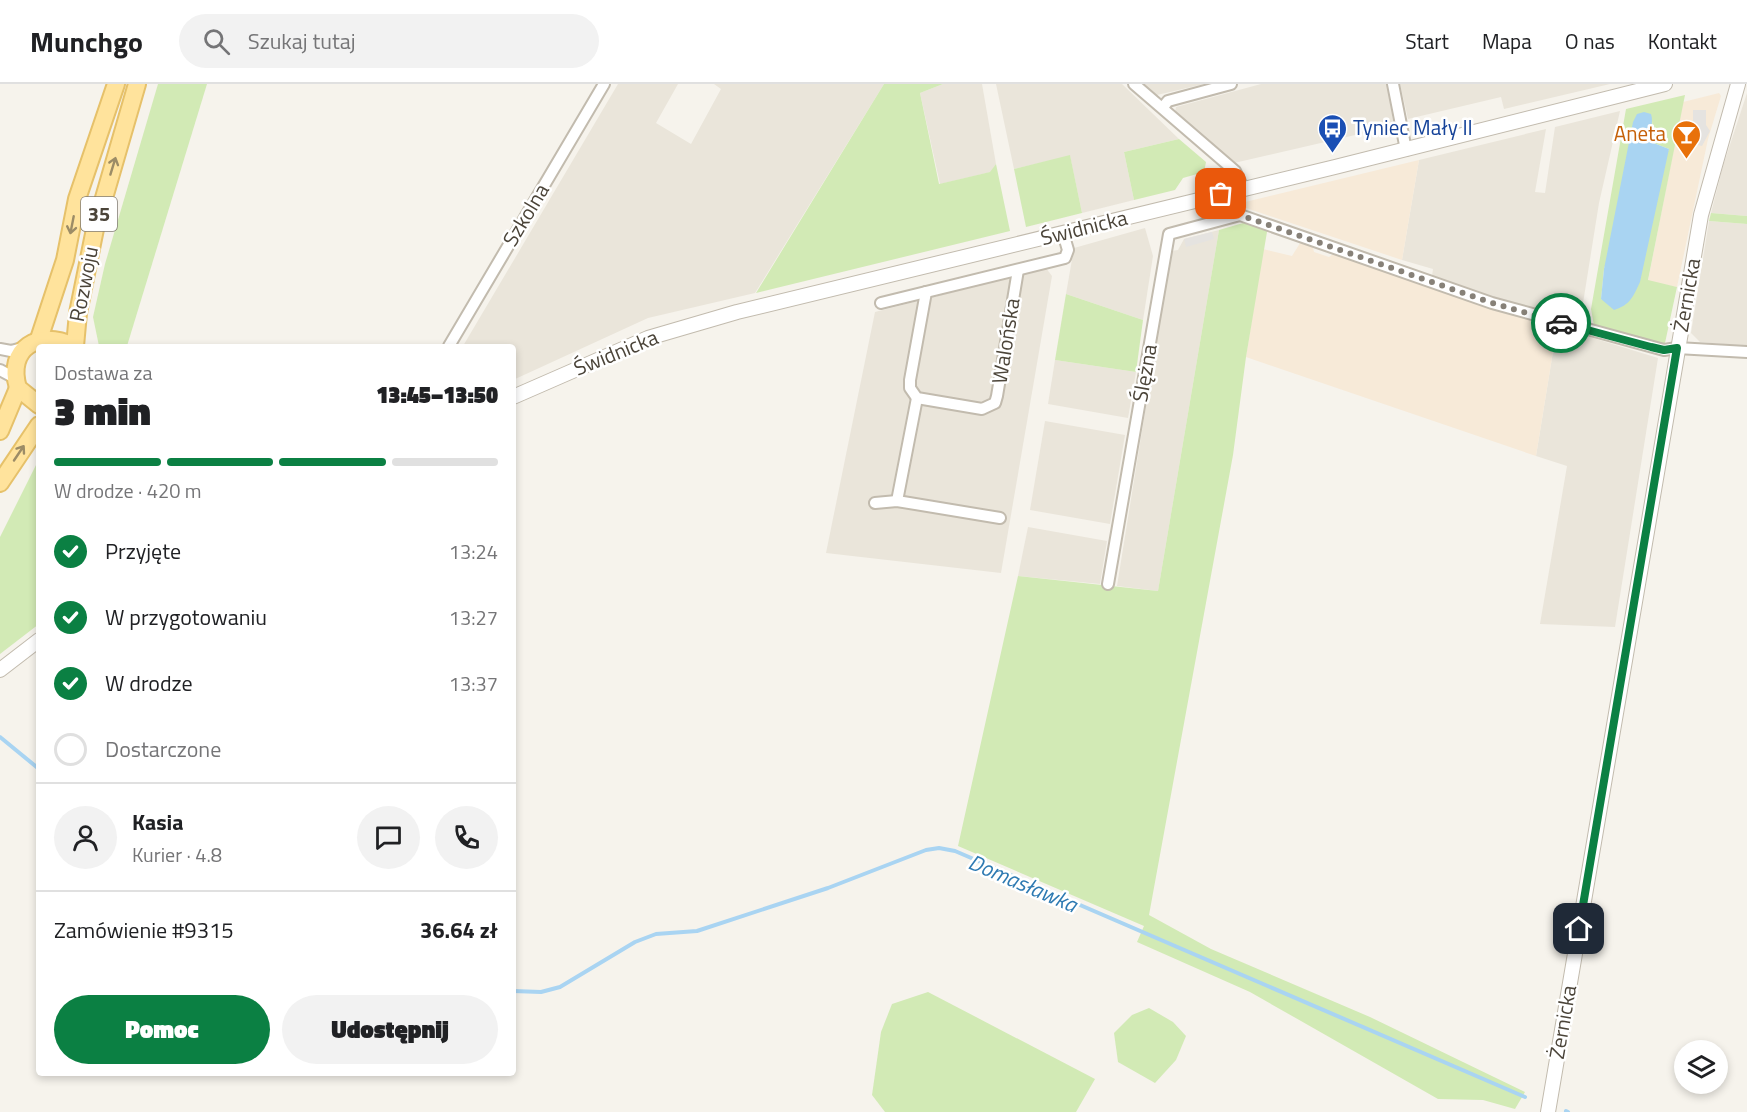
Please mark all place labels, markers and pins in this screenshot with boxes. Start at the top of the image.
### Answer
place label: Tyniec Mały II [1353,111,1473,143]
bus stop icon: Tyniec Mały II [1316,112,1348,154]
place label: Aneta [1614,117,1666,149]
bar icon: Aneta [1671,118,1703,160]
pin [1195,168,1246,219]
pin [1553,903,1604,954]

